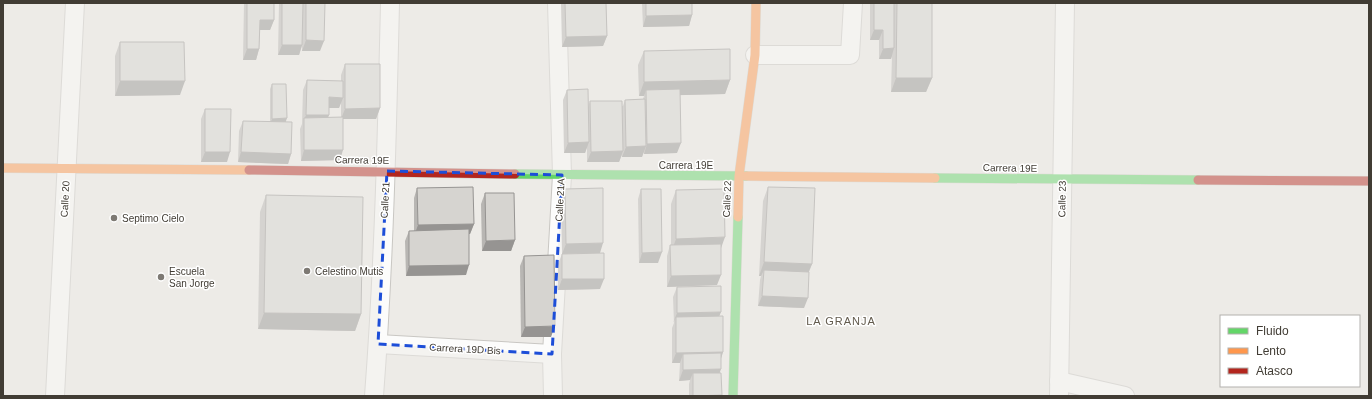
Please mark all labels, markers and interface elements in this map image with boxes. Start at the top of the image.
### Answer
street label: Carrera 19E [335,154,390,166]
street label: Carrera 19E [659,160,714,171]
street label: Carrera 19E [983,162,1038,174]
street label: Calle 21A [553,178,567,222]
street label: Calle 20 [59,180,71,218]
street label: Calle 22 [721,180,733,218]
street label: Calle 23 [1056,180,1068,217]
street label: Calle 21 [379,181,391,219]
marker: Septimo Cielo [109,213,119,223]
place label: Septimo Cielo [122,213,185,224]
place label: Escuela San Jorge [169,266,215,289]
marker: Celestino Mutis [302,266,312,276]
place label: Celestino Mutis [315,266,383,277]
marker: Escuela San Jorge [156,272,166,282]
district label: LA GRANJA [806,315,876,327]
legend [1220,315,1360,387]
text: Fluido [1256,324,1289,338]
street label: Carrera 19D Bis [429,342,501,356]
text: Lento [1256,344,1286,358]
text: Atasco [1256,364,1293,378]

